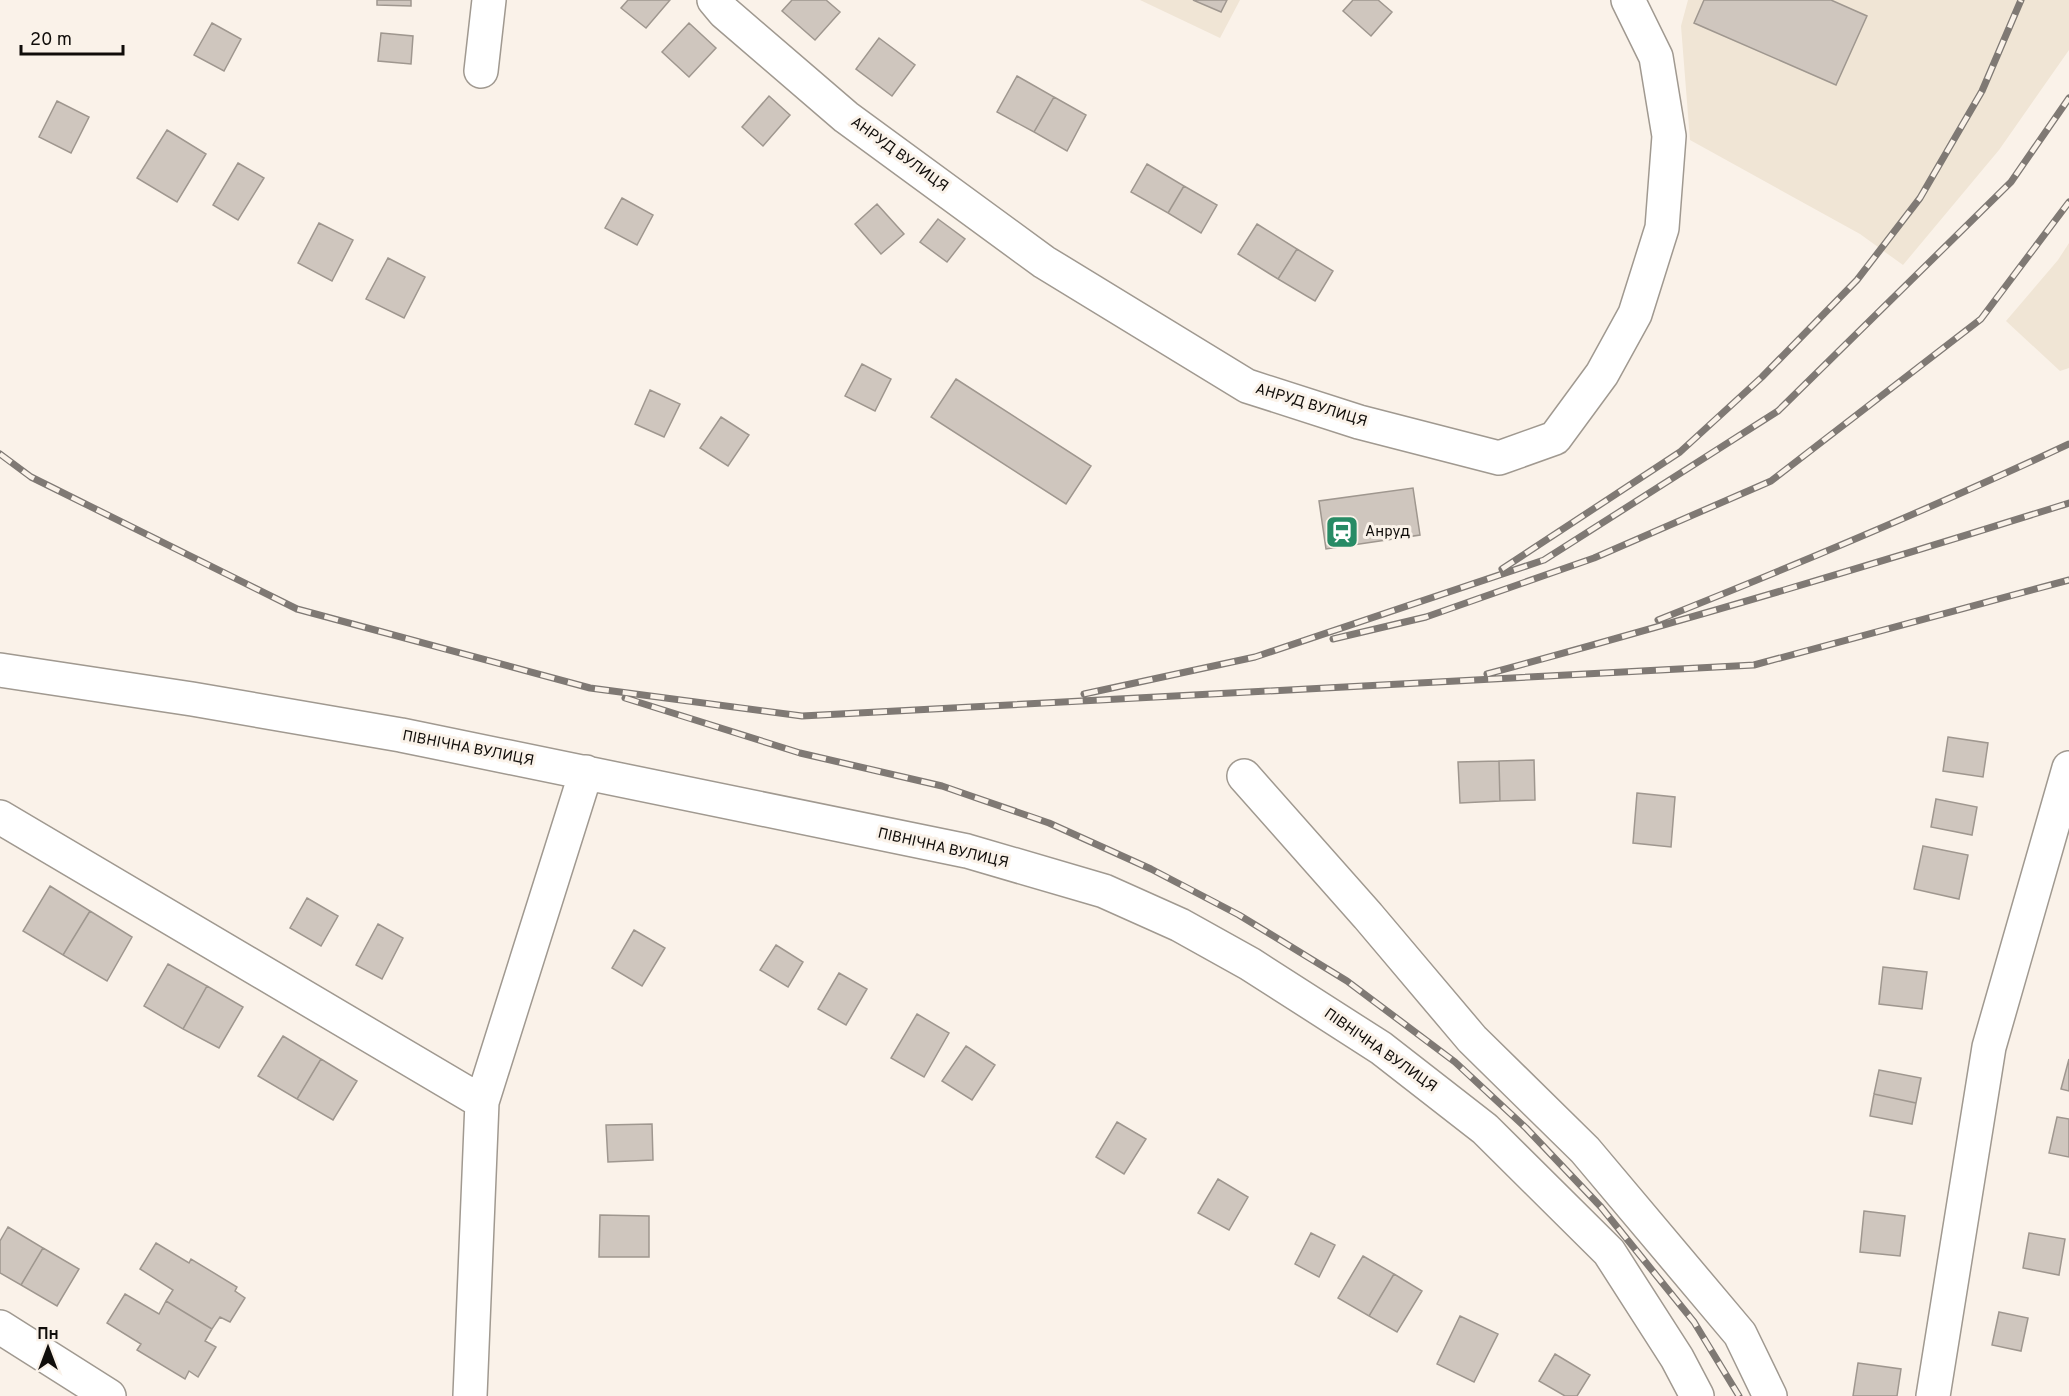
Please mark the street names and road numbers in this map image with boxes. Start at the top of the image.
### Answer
street label: АНРУД ВУЛИЦЯ [846,113,952,197]
street label: АНРУД ВУЛИЦЯ [1253,380,1369,432]
street label: ПІВНІЧНА ВУЛИЦЯ [400,727,536,771]
street label: ПІВНІЧНА ВУЛИЦЯ [876,825,1010,873]
street label: ПІВНІЧНА ВУЛИЦЯ [1320,1005,1440,1097]

